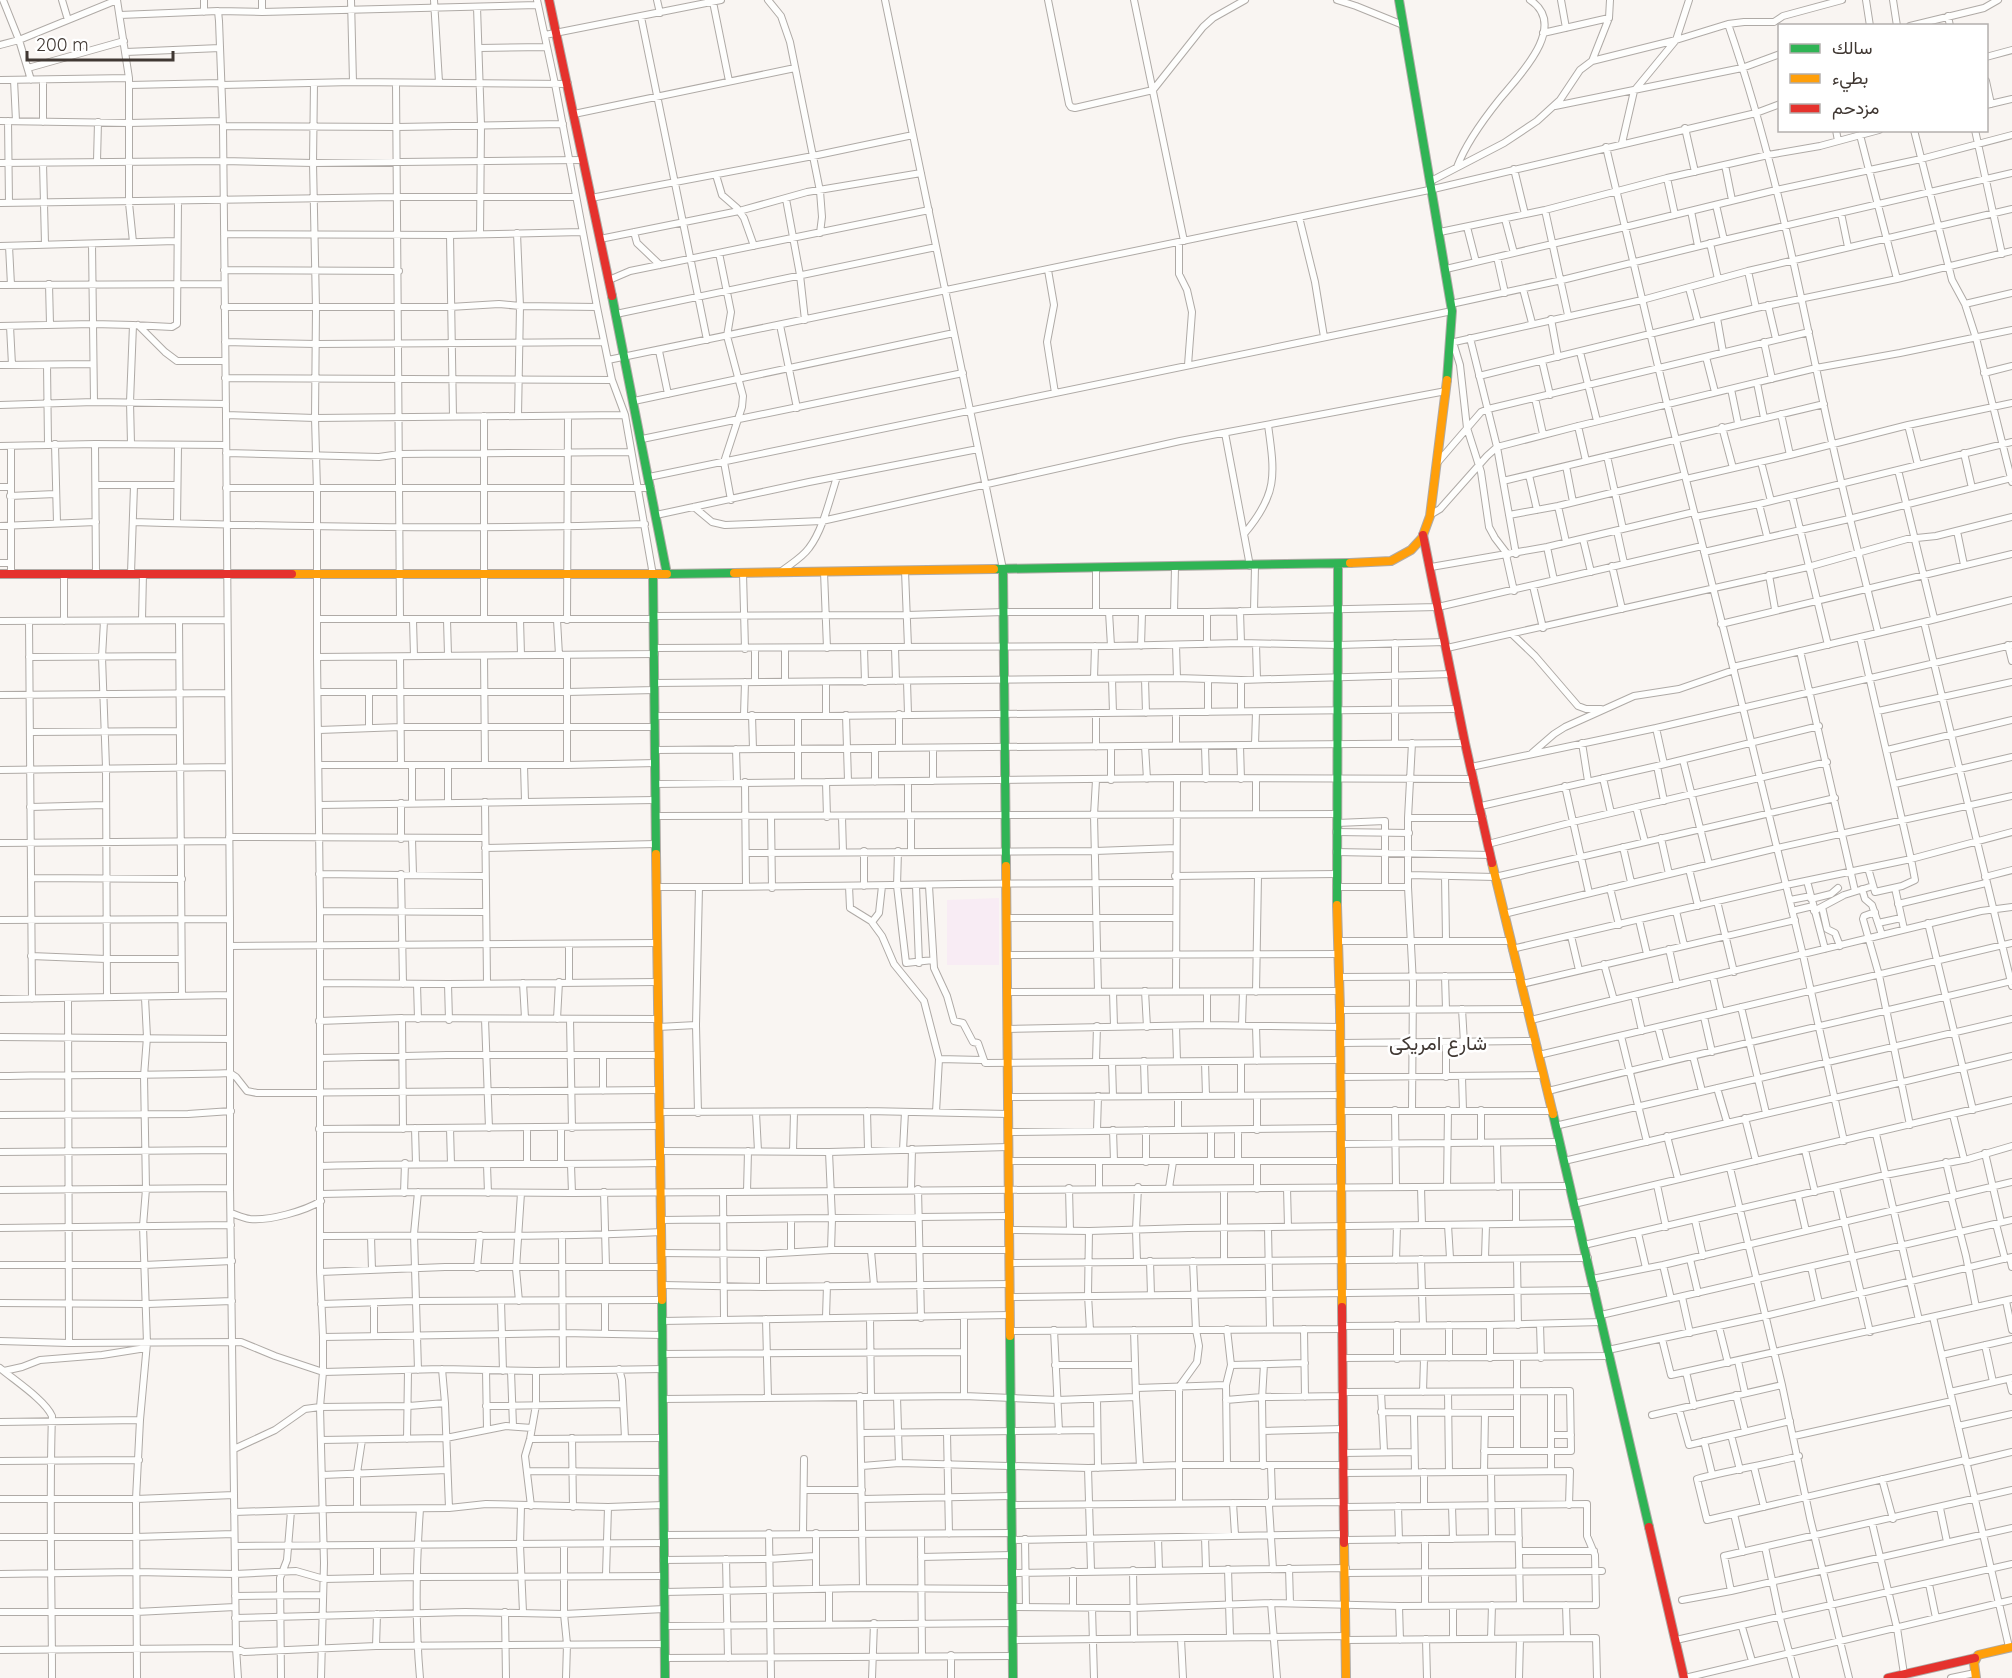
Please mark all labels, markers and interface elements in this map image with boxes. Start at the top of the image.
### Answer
scale bar [27,24,172,62]
legend [1778,24,1988,132]
text: 200 m [36,33,89,56]
text: سالك [1832,36,1872,59]
text: بطيء [1832,66,1868,93]
text: مزدحم [1832,96,1879,120]
street label: شارع امريكى [1389,1030,1487,1057]

